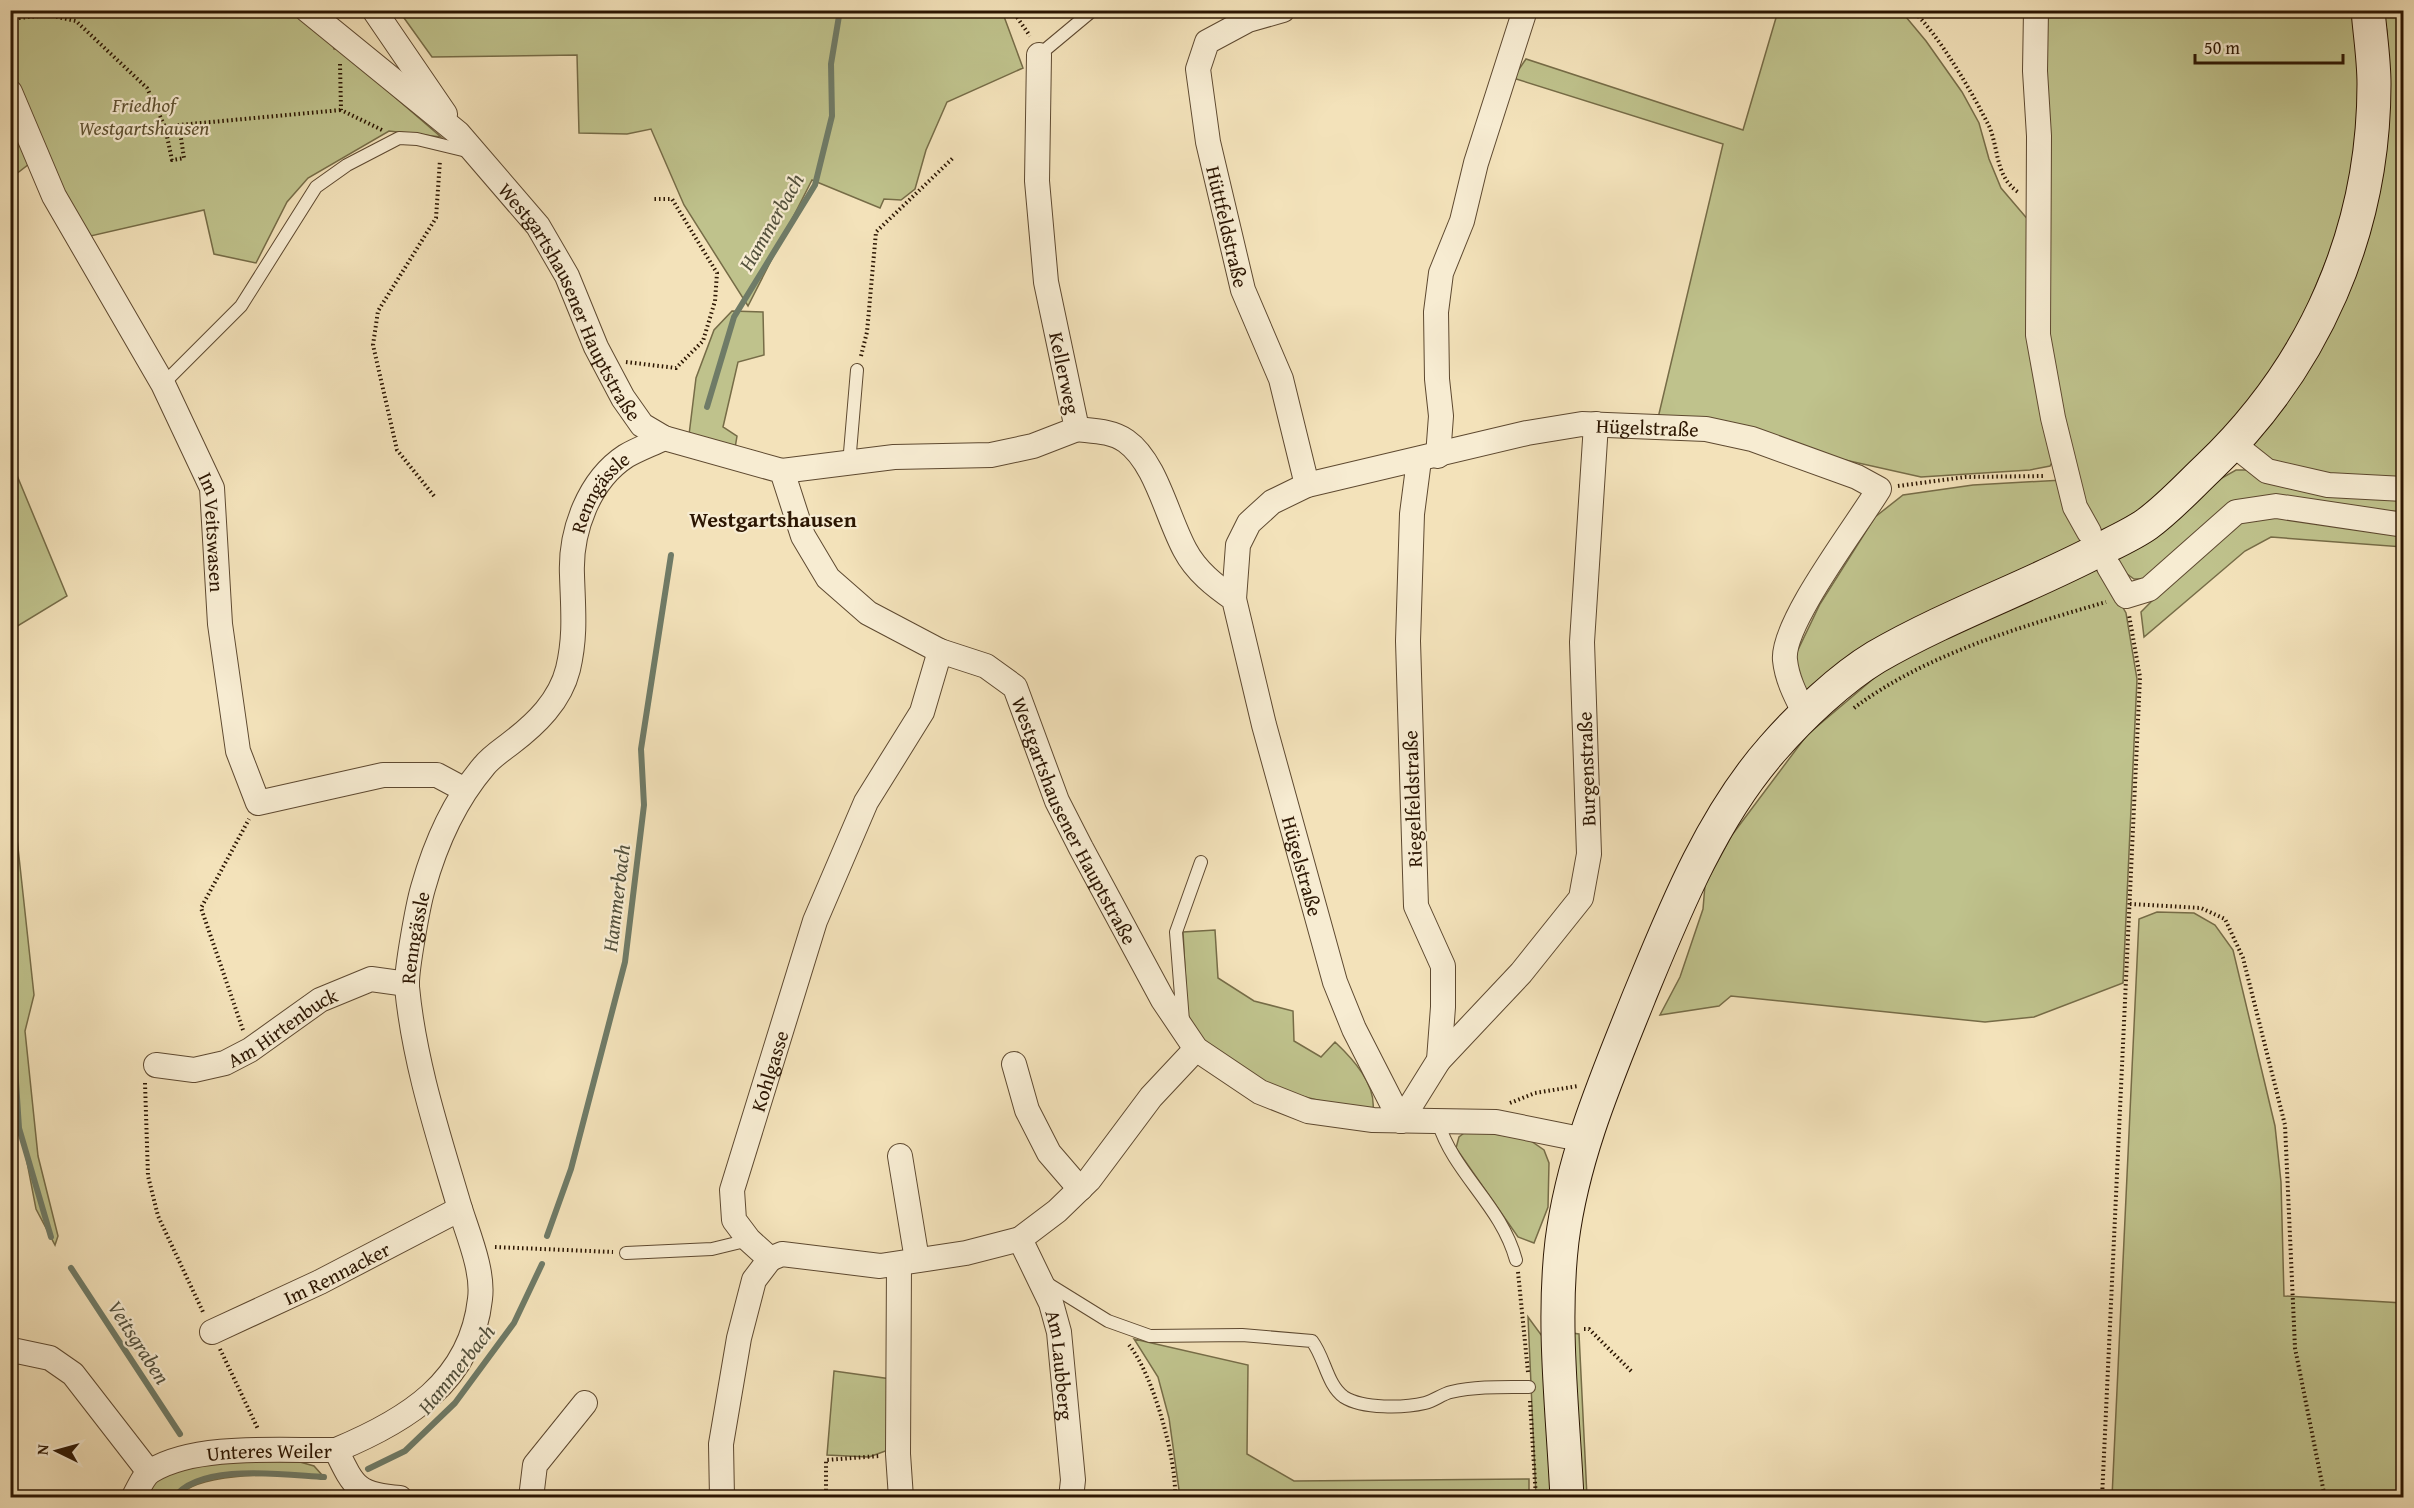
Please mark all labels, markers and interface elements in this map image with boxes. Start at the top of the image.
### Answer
scale bar [2195,27,2344,65]
text: 50 m [2204,34,2240,61]
park label: Friedhof Westgartshausen [79,90,209,142]
street label: Hüttfeldstraße [1200,163,1256,290]
water label: Hammerbach [730,167,812,277]
street label: Westgartshausener Hauptstraße [492,176,649,426]
street label: Kellerweg [1042,329,1088,417]
street label: Hügelstraße [1595,410,1699,443]
street label: Renngässle [562,444,635,536]
street label: Im Veitswasen [192,467,233,593]
district label: Westgartshausen [689,503,857,535]
street label: Westgartshausener Hauptstraße [1005,692,1145,949]
street label: Burgenstraße [1570,711,1602,827]
street label: Riegelfeldstraße [1395,730,1429,868]
street label: Hügelstraße [1275,813,1331,919]
water label: Hammerbach [594,842,638,955]
street label: Renngässle [392,888,436,985]
street label: Am Hirtenbuck [222,980,343,1074]
street label: Kohlgasse [743,1027,795,1115]
street label: Im Rennacker [279,1234,395,1311]
water label: Veitsgraben [100,1294,178,1391]
street label: Am Laubberg [1039,1306,1082,1421]
water label: Hammerbach [409,1317,502,1422]
north arrow [27,1421,87,1481]
street label: Unteres Weiler [205,1435,332,1468]
text: N [30,1443,55,1456]

